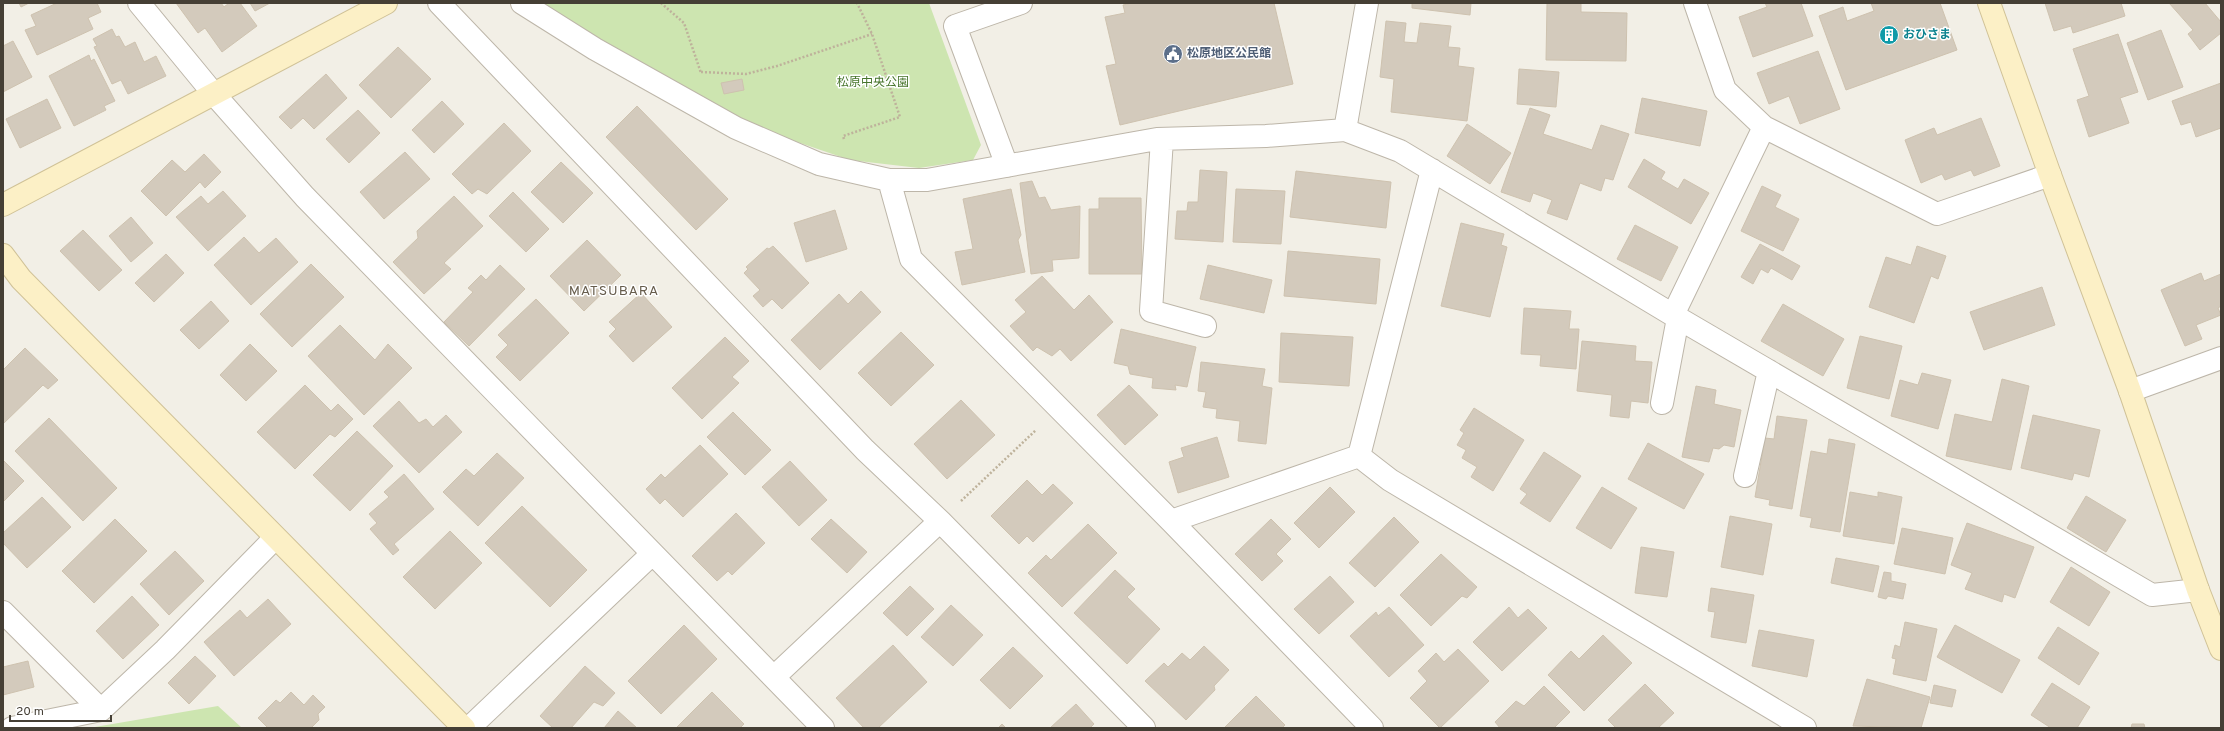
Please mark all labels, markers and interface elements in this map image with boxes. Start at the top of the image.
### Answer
building icon: おひさま [1878,24,1900,46]
place label: おひさま [1903,27,1951,43]
public building icon: 松原地区公民館 [1162,43,1184,65]
place label: 松原地区公民館 [1187,46,1271,62]
park label: 松原中央公園 [837,75,909,91]
district label: MATSUBARA [569,283,659,300]
scale bar [10,697,111,723]
text: 20 m [16,704,44,720]

